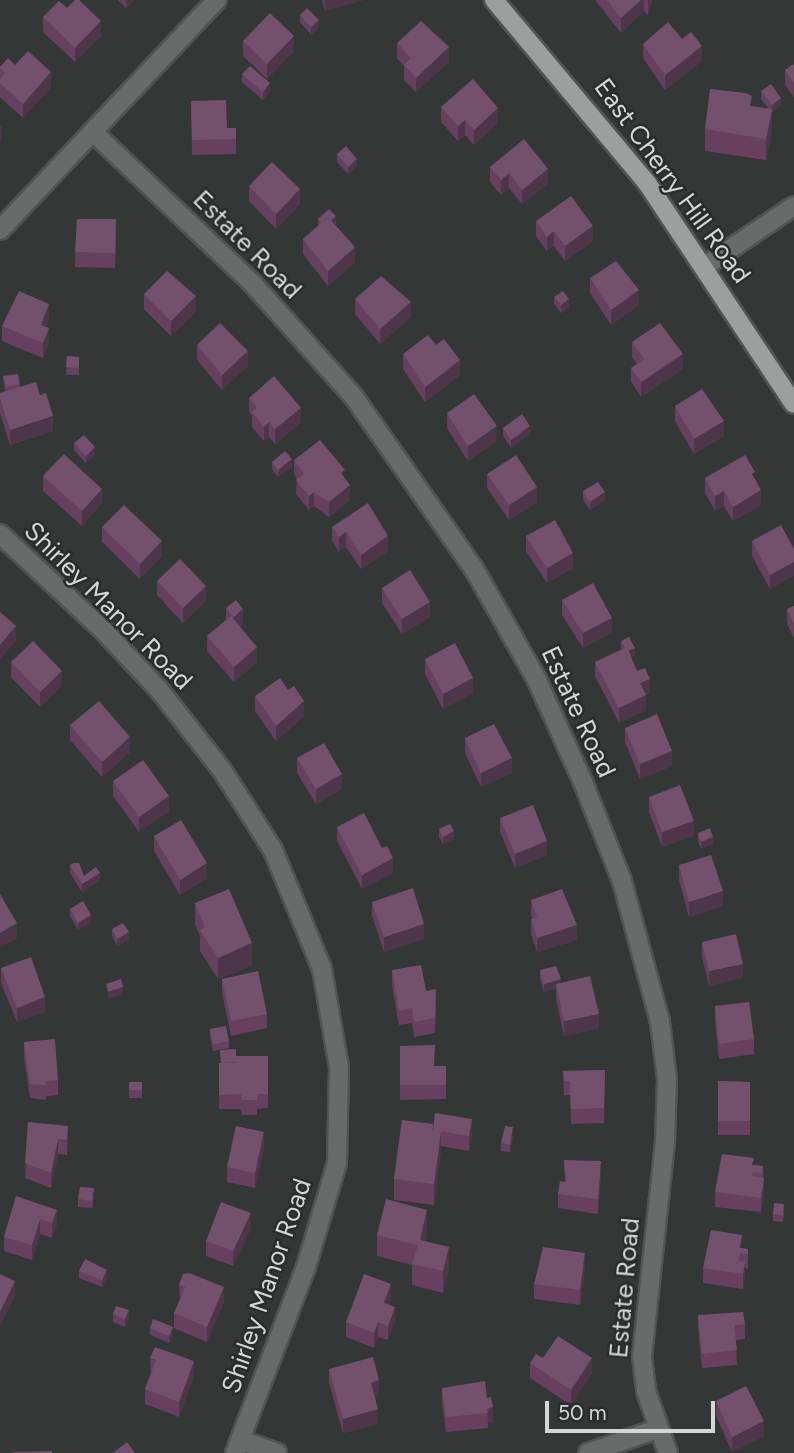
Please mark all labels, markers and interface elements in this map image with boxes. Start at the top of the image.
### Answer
street label: East Cherry Hill Road [587,73,757,289]
street label: Estate Road [186,184,308,306]
street label: Shirley Manor Road [17,515,199,697]
street label: Estate Road [534,642,622,782]
street label: Shirley Manor Road [216,1175,318,1397]
street label: Estate Road [603,1217,647,1359]
scale bar [549,1386,719,1430]
text: 50 m [558,1400,607,1425]

